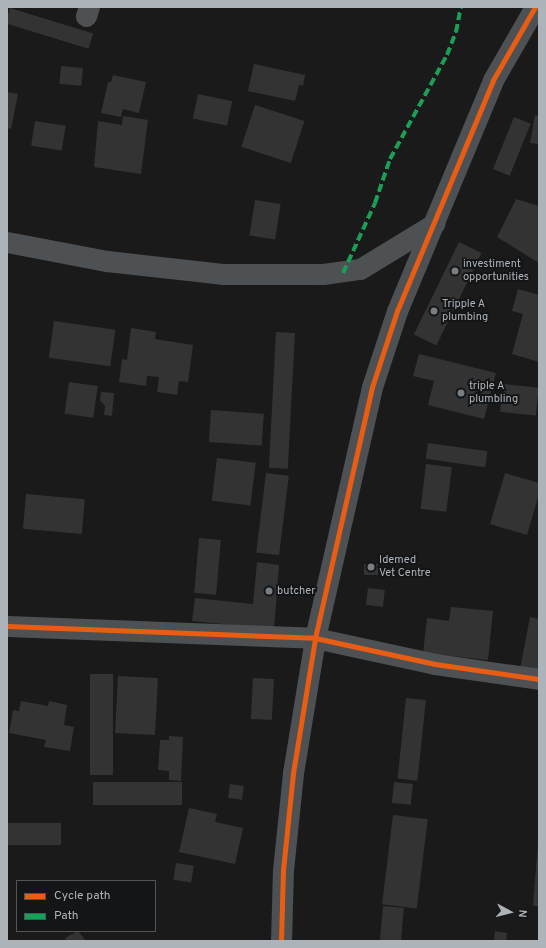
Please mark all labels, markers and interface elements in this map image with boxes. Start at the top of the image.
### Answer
place label: investiment opportunities [463,258,529,284]
marker: investiment opportunities [450,266,460,276]
place label: Tripple A plumbing [442,298,488,324]
marker: Tripple A plumbing [429,306,439,316]
place label: triple A plumbling [469,380,518,406]
marker: triple A plumbling [456,388,466,398]
place label: Idemed Vet Centre [379,554,431,580]
marker: Idemed Vet Centre [366,562,376,572]
place label: butcher [277,584,316,598]
marker: butcher [264,586,274,596]
legend [16,880,156,932]
text: Cycle path [54,888,111,904]
north arrow [490,892,530,932]
text: Path [54,908,79,924]
text: N [514,909,529,918]

